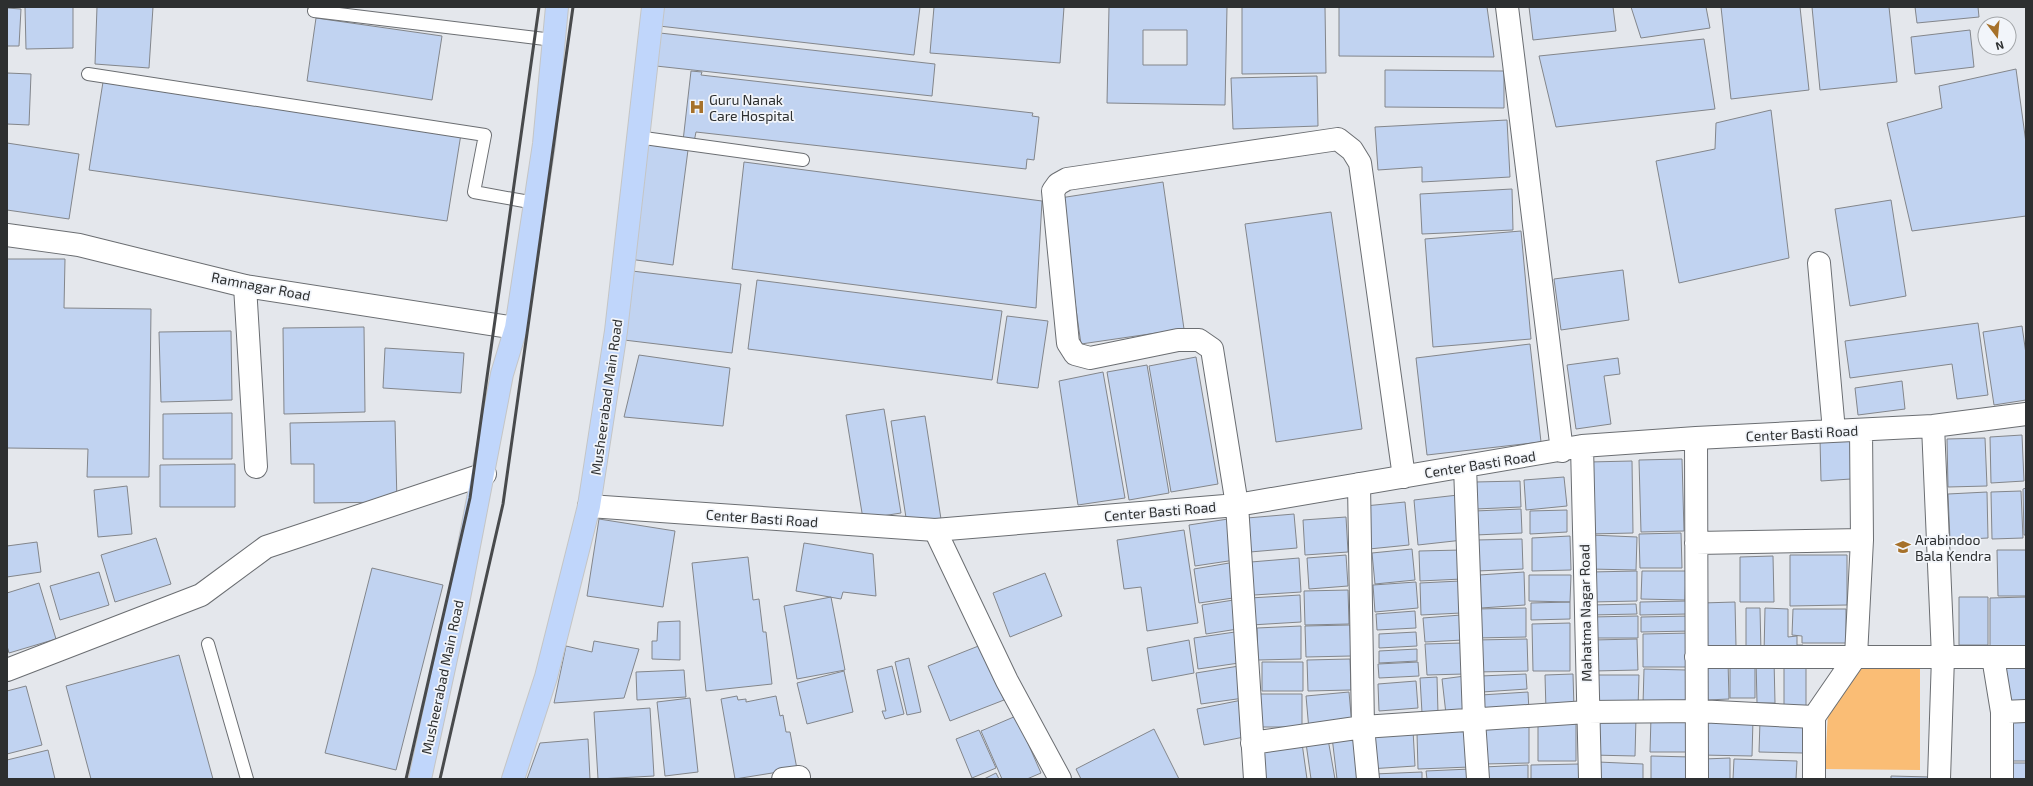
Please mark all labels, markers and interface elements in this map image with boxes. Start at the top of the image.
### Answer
north arrow [1977,16,2017,56]
text: N [1994,39,2006,53]
place label: Guru Nanak Care Hospital [709,91,795,124]
hospital icon: Guru Nanak Care Hospital [688,98,706,116]
street label: Ramnagar Road [210,268,312,304]
street label: Musheerabad Main Road [587,318,625,476]
street label: Center Basti Road [1745,422,1859,444]
street label: Center Basti Road [1423,447,1537,481]
street label: Center Basti Road [1103,498,1217,524]
street label: Center Basti Road [705,506,819,530]
place label: Arabindoo Bala Kendra [1915,531,1991,564]
school or university icon: Arabindoo Bala Kendra [1894,538,1912,556]
street label: Mahatma Nagar Road [1575,544,1595,682]
street label: Musheerabad Main Road [417,598,467,756]

